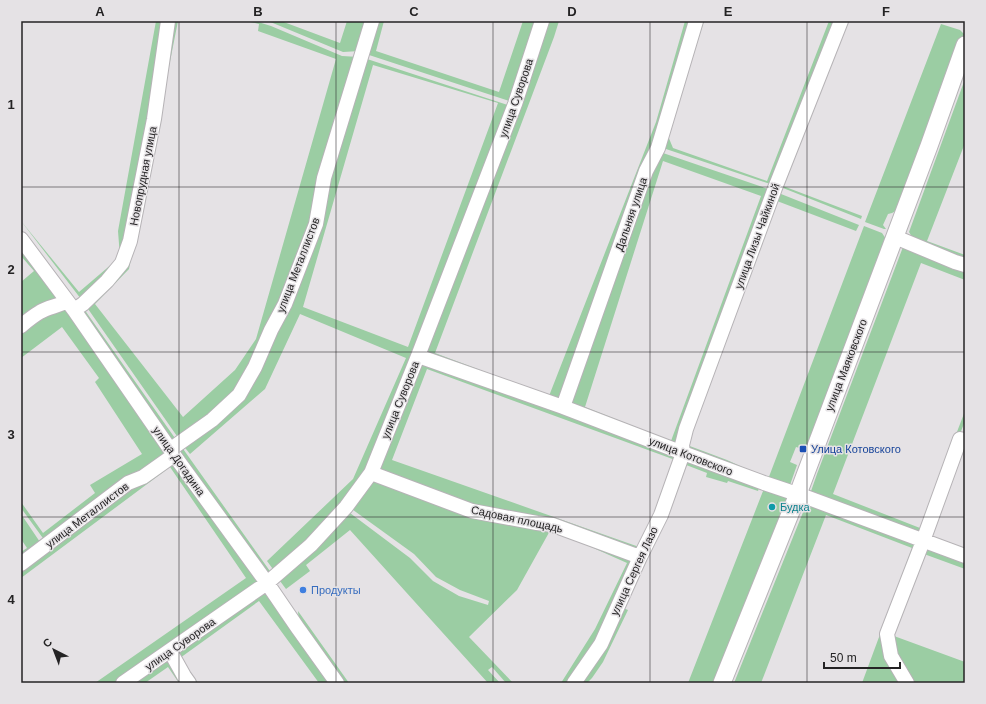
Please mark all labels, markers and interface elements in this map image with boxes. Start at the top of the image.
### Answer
text: A [95,4,105,19]
text: B [253,4,263,19]
text: C [409,4,419,19]
text: D [567,4,577,19]
text: E [724,4,733,19]
text: F [882,4,890,19]
street label: улица Суворова [497,56,535,139]
text: 1 [7,97,15,112]
street label: Новопрудная улица [127,124,159,227]
street label: Дальняя улица [613,175,649,252]
street label: улица Лизы Чайкиной [732,182,782,290]
street label: улица Металлистов [274,216,322,314]
text: 2 [7,262,15,277]
street label: улица Маяковского [823,317,869,413]
street label: улица Суворова [379,359,421,441]
street label: улица Догадина [151,424,208,499]
text: 3 [7,427,15,442]
street label: улица Котовского [647,434,735,478]
place label: Улица Котовского [811,443,901,455]
marker: Улица Котовского [798,444,808,454]
street label: улица Металлистов [43,480,131,550]
place label: Будка [780,501,811,513]
marker: Будка [767,502,777,512]
street label: Садовая площадь [470,503,564,535]
street label: улица Сергея Лазо [608,525,660,617]
place label: Продукты [311,584,361,596]
marker: Продукты [298,585,308,595]
text: 4 [7,592,15,607]
street label: улица Суворова [143,615,218,673]
north arrow [34,630,74,670]
text: С [40,635,54,650]
scale bar [824,644,900,670]
text: 50 m [830,651,857,665]

